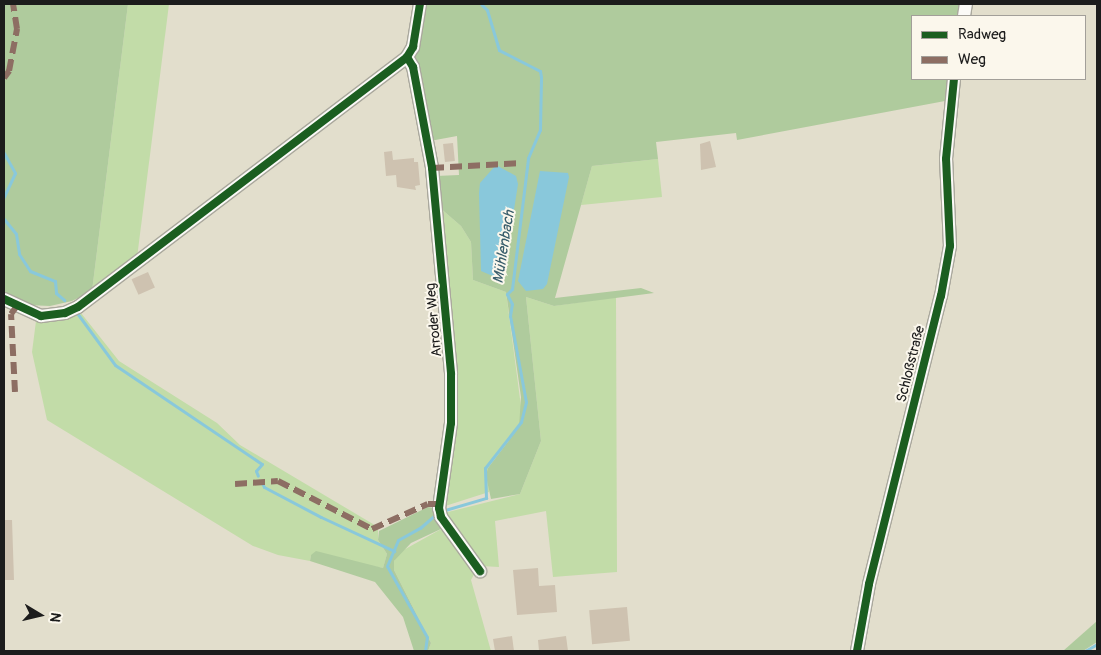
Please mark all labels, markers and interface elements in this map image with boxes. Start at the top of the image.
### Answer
legend [911,15,1086,80]
text: Radweg [958,25,1006,44]
text: Weg [958,50,986,69]
water label: Mühlenbach [489,209,519,285]
street label: Arroder Weg [422,282,446,358]
street label: Schloßstraße [893,324,929,404]
north arrow [15,590,65,640]
text: N [46,611,64,623]

